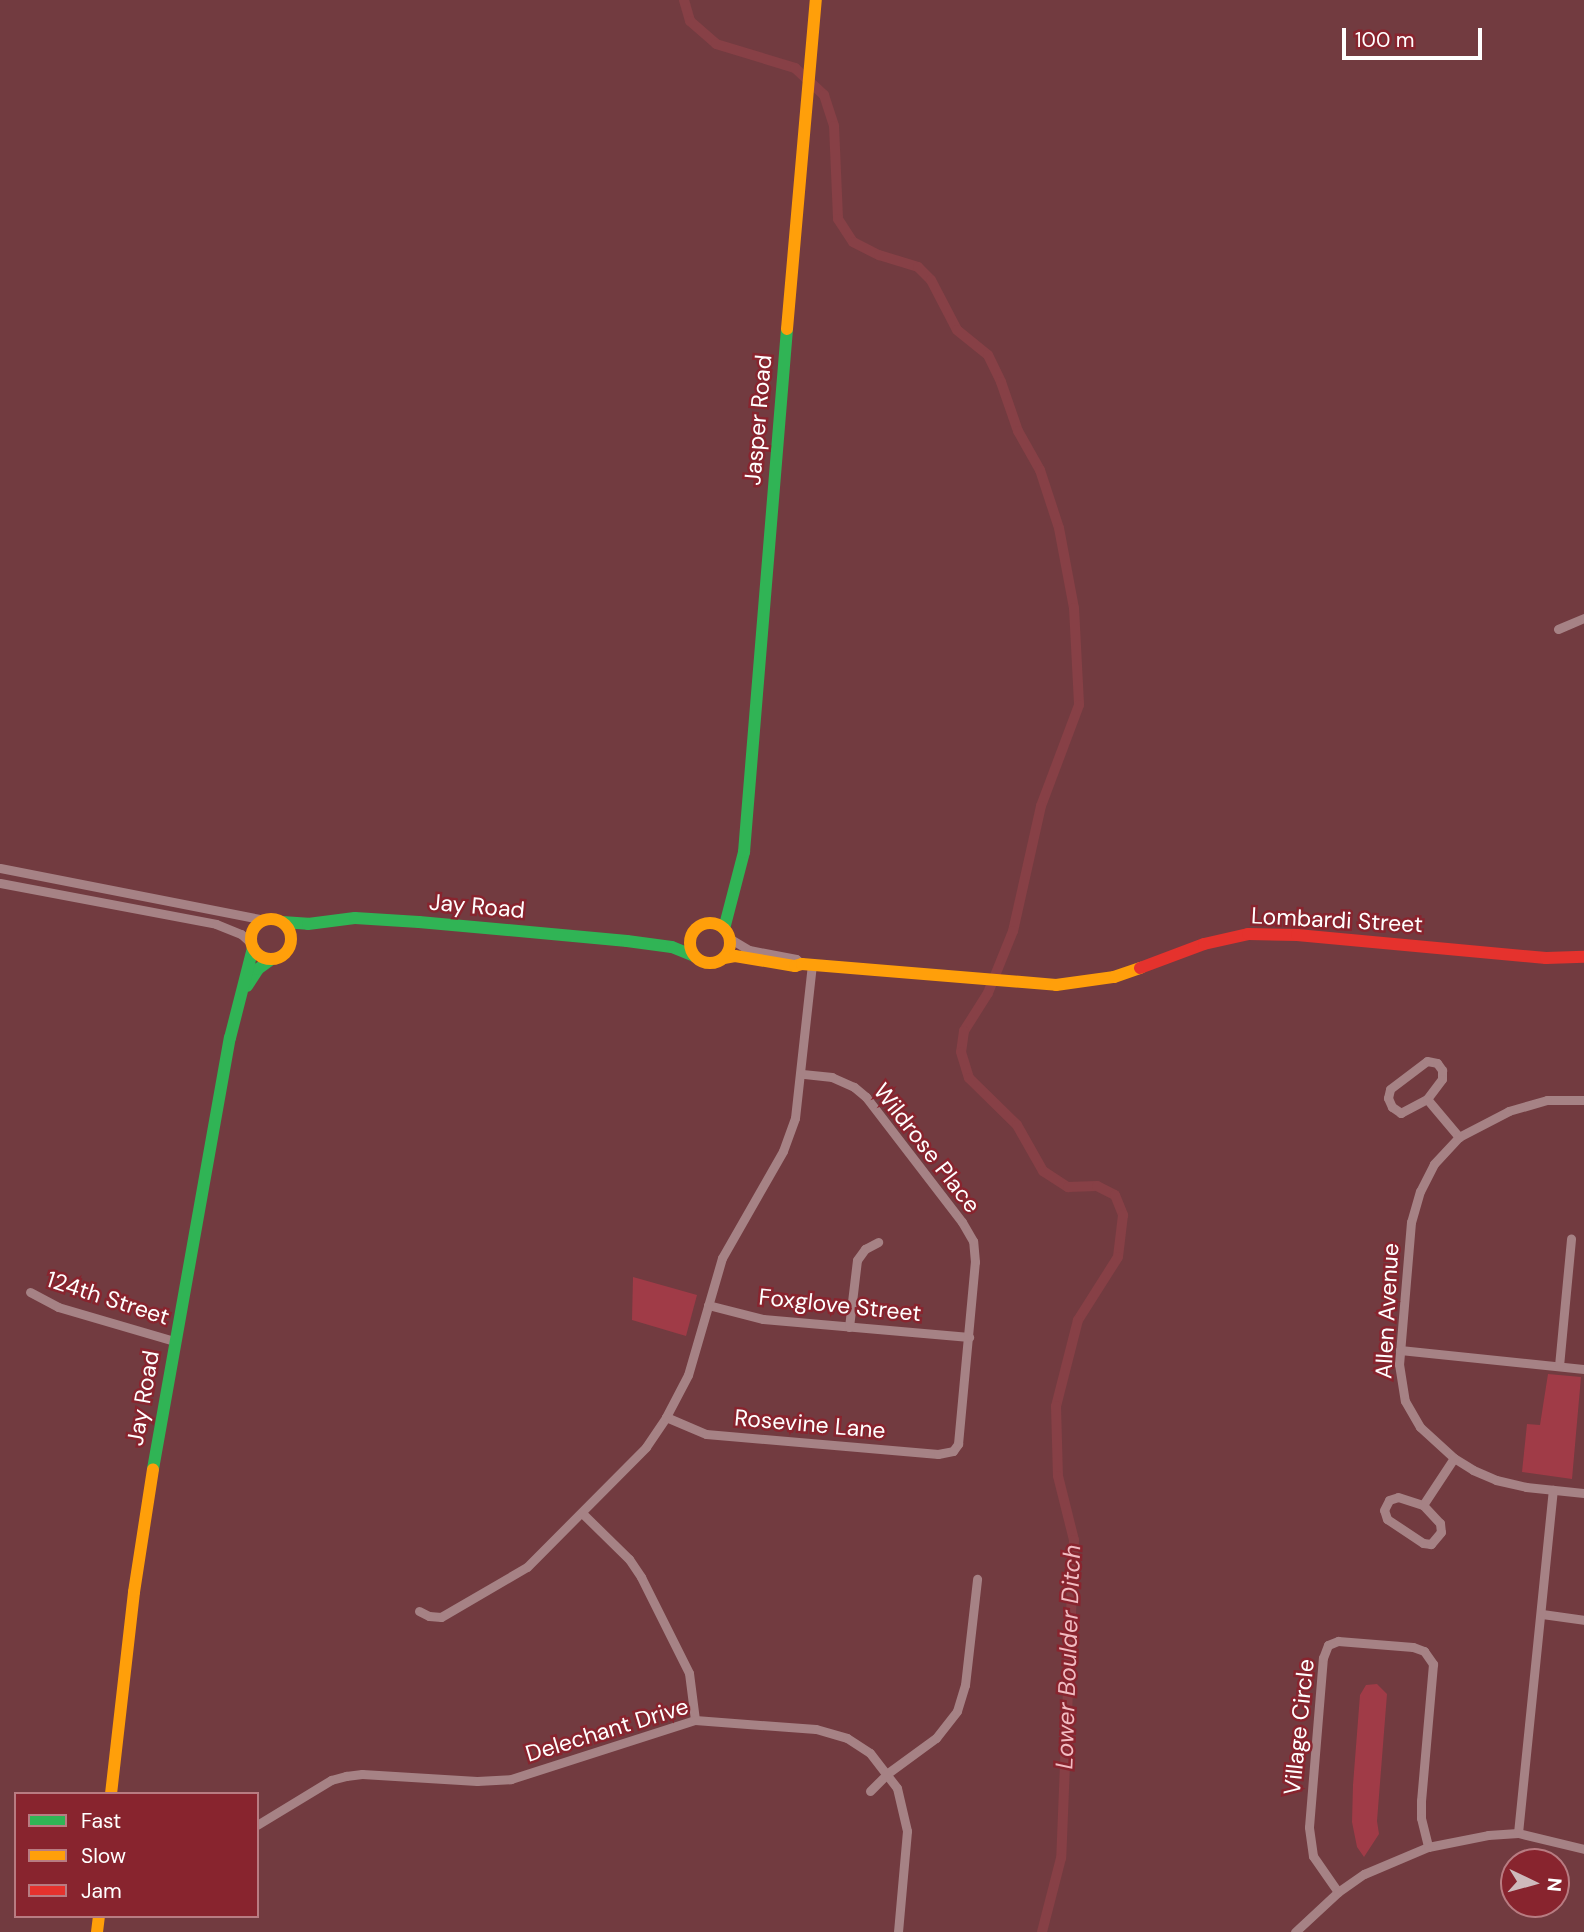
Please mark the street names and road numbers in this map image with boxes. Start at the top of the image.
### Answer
street label: Jasper Road [739,353,777,487]
street label: Jay Road [428,888,526,924]
street label: Lombardi Street [1250,902,1424,938]
street label: Wildrose Place [868,1078,986,1218]
street label: Allen Avenue [1370,1242,1404,1380]
street label: 124th Street [43,1265,173,1331]
street label: Foxglove Street [757,1283,923,1327]
street label: Jay Road [121,1348,165,1448]
street label: Rosevine Lane [733,1404,887,1444]
street label: Village Circle [1278,1658,1320,1796]
street label: Delechant Drive [522,1692,692,1768]

